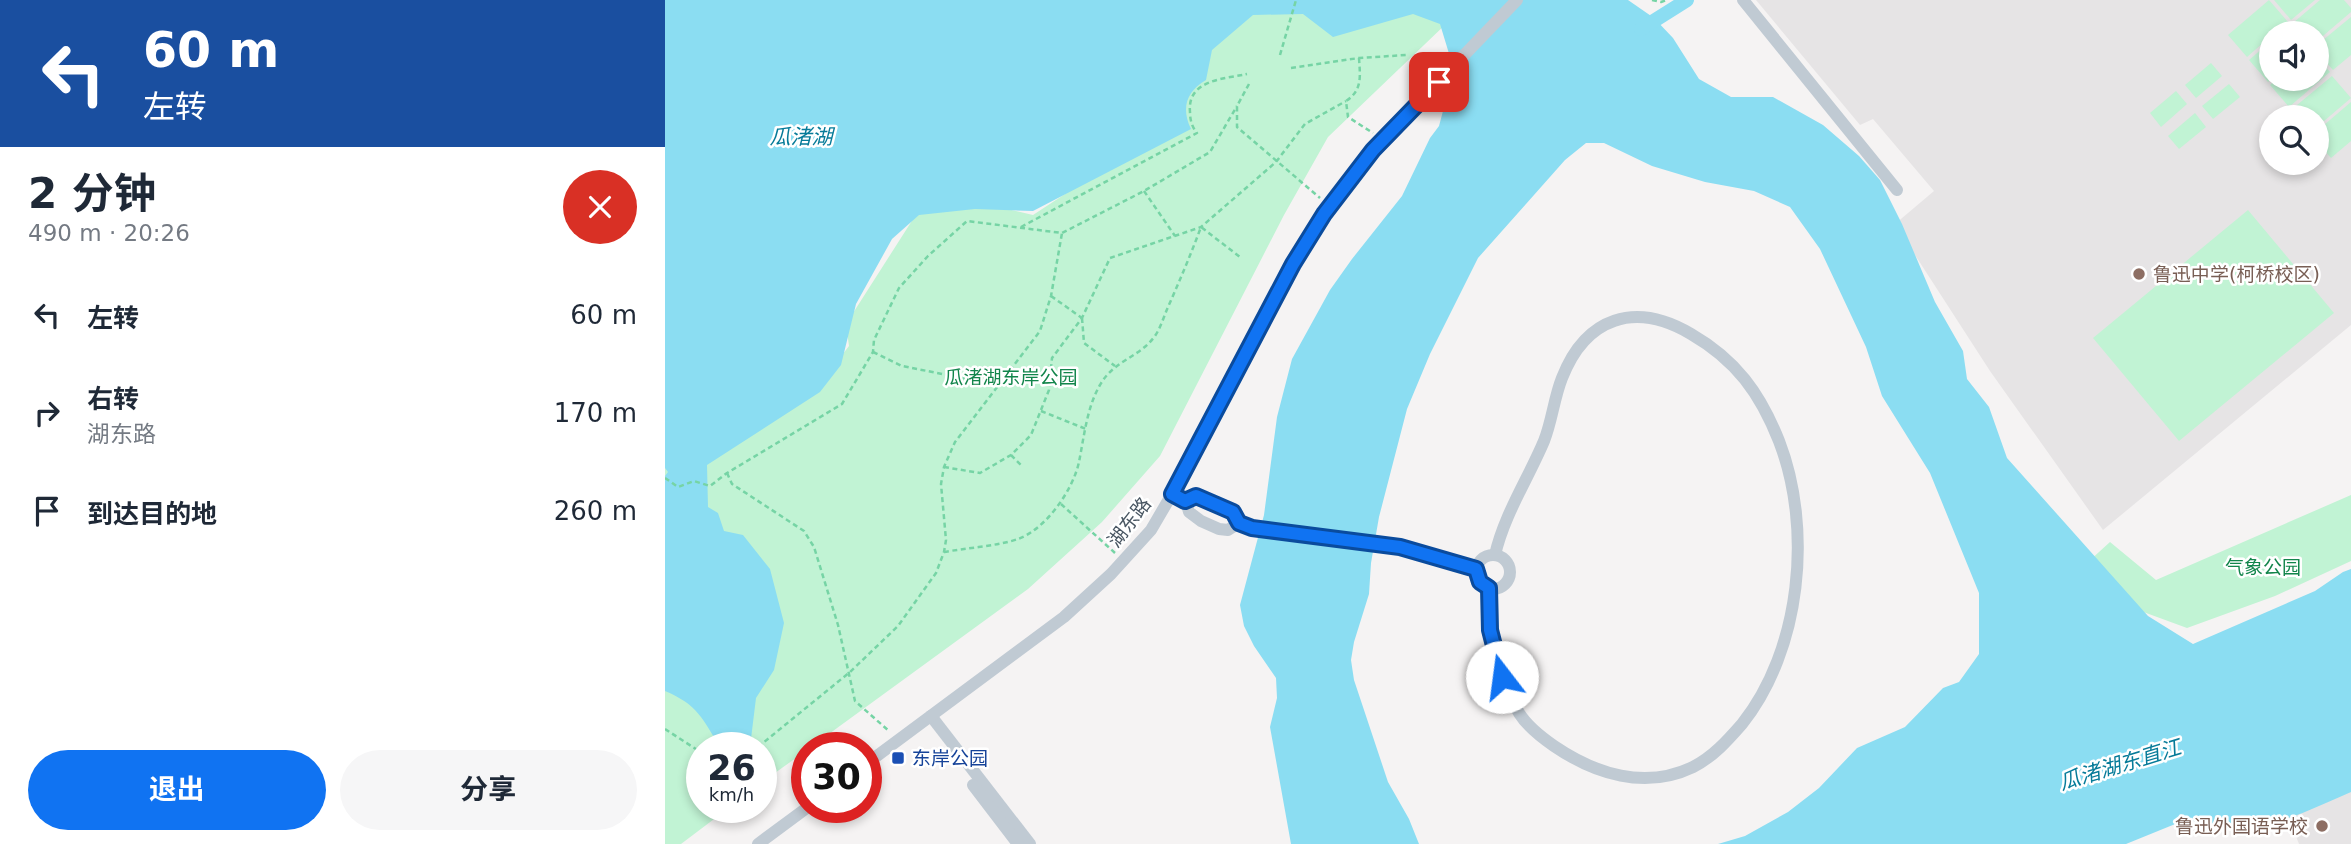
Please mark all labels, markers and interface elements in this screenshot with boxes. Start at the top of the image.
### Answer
map controls [2259,21,2329,175]
button: sound [2259,21,2329,91]
text: 60 m [143,22,279,79]
icon: left [28,28,119,119]
pin [1409,52,1469,112]
icon: arrive [1420,63,1458,101]
text: 左转 [143,88,207,126]
button: search [2259,105,2329,175]
water label: 瓜渚湖 [770,125,835,149]
text: 2 分钟 [28,169,156,218]
button: close [563,170,637,244]
text: 490 m · 20:26 [28,220,190,246]
place label: 鲁迅中学(柯桥校区) [2153,263,2320,285]
marker: 鲁迅中学(柯桥校区) [2131,266,2147,282]
icon: left [28,296,66,334]
text: 60 m [570,300,637,330]
text: 左转 [87,303,139,333]
park label: 瓜渚湖东岸公园 [944,366,1078,388]
text: 右转 [87,384,139,414]
icon: right [28,394,66,432]
text: 170 m [554,398,637,428]
text: 湖东路 [87,421,156,447]
icon: arrive [28,492,66,530]
street label: 湖东路 [1103,493,1155,551]
text: 260 m [554,496,637,526]
text: 到达目的地 [87,499,217,529]
park label: 气象公园 [2225,556,2301,578]
position arrow [1465,640,1539,714]
speed limit sign: 30 [791,732,882,823]
water label: 瓜渚湖东直江 [2056,735,2186,795]
place label: 东岸公园 [912,747,988,769]
text: 26 [707,748,756,788]
button: 退出 [28,750,326,830]
button: 分享 [340,750,637,830]
marker: 东岸公园 [890,750,906,766]
text: km/h [709,784,754,805]
place label: 鲁迅外国语学校 [2175,815,2308,837]
marker: 鲁迅外国语学校 [2314,818,2330,834]

